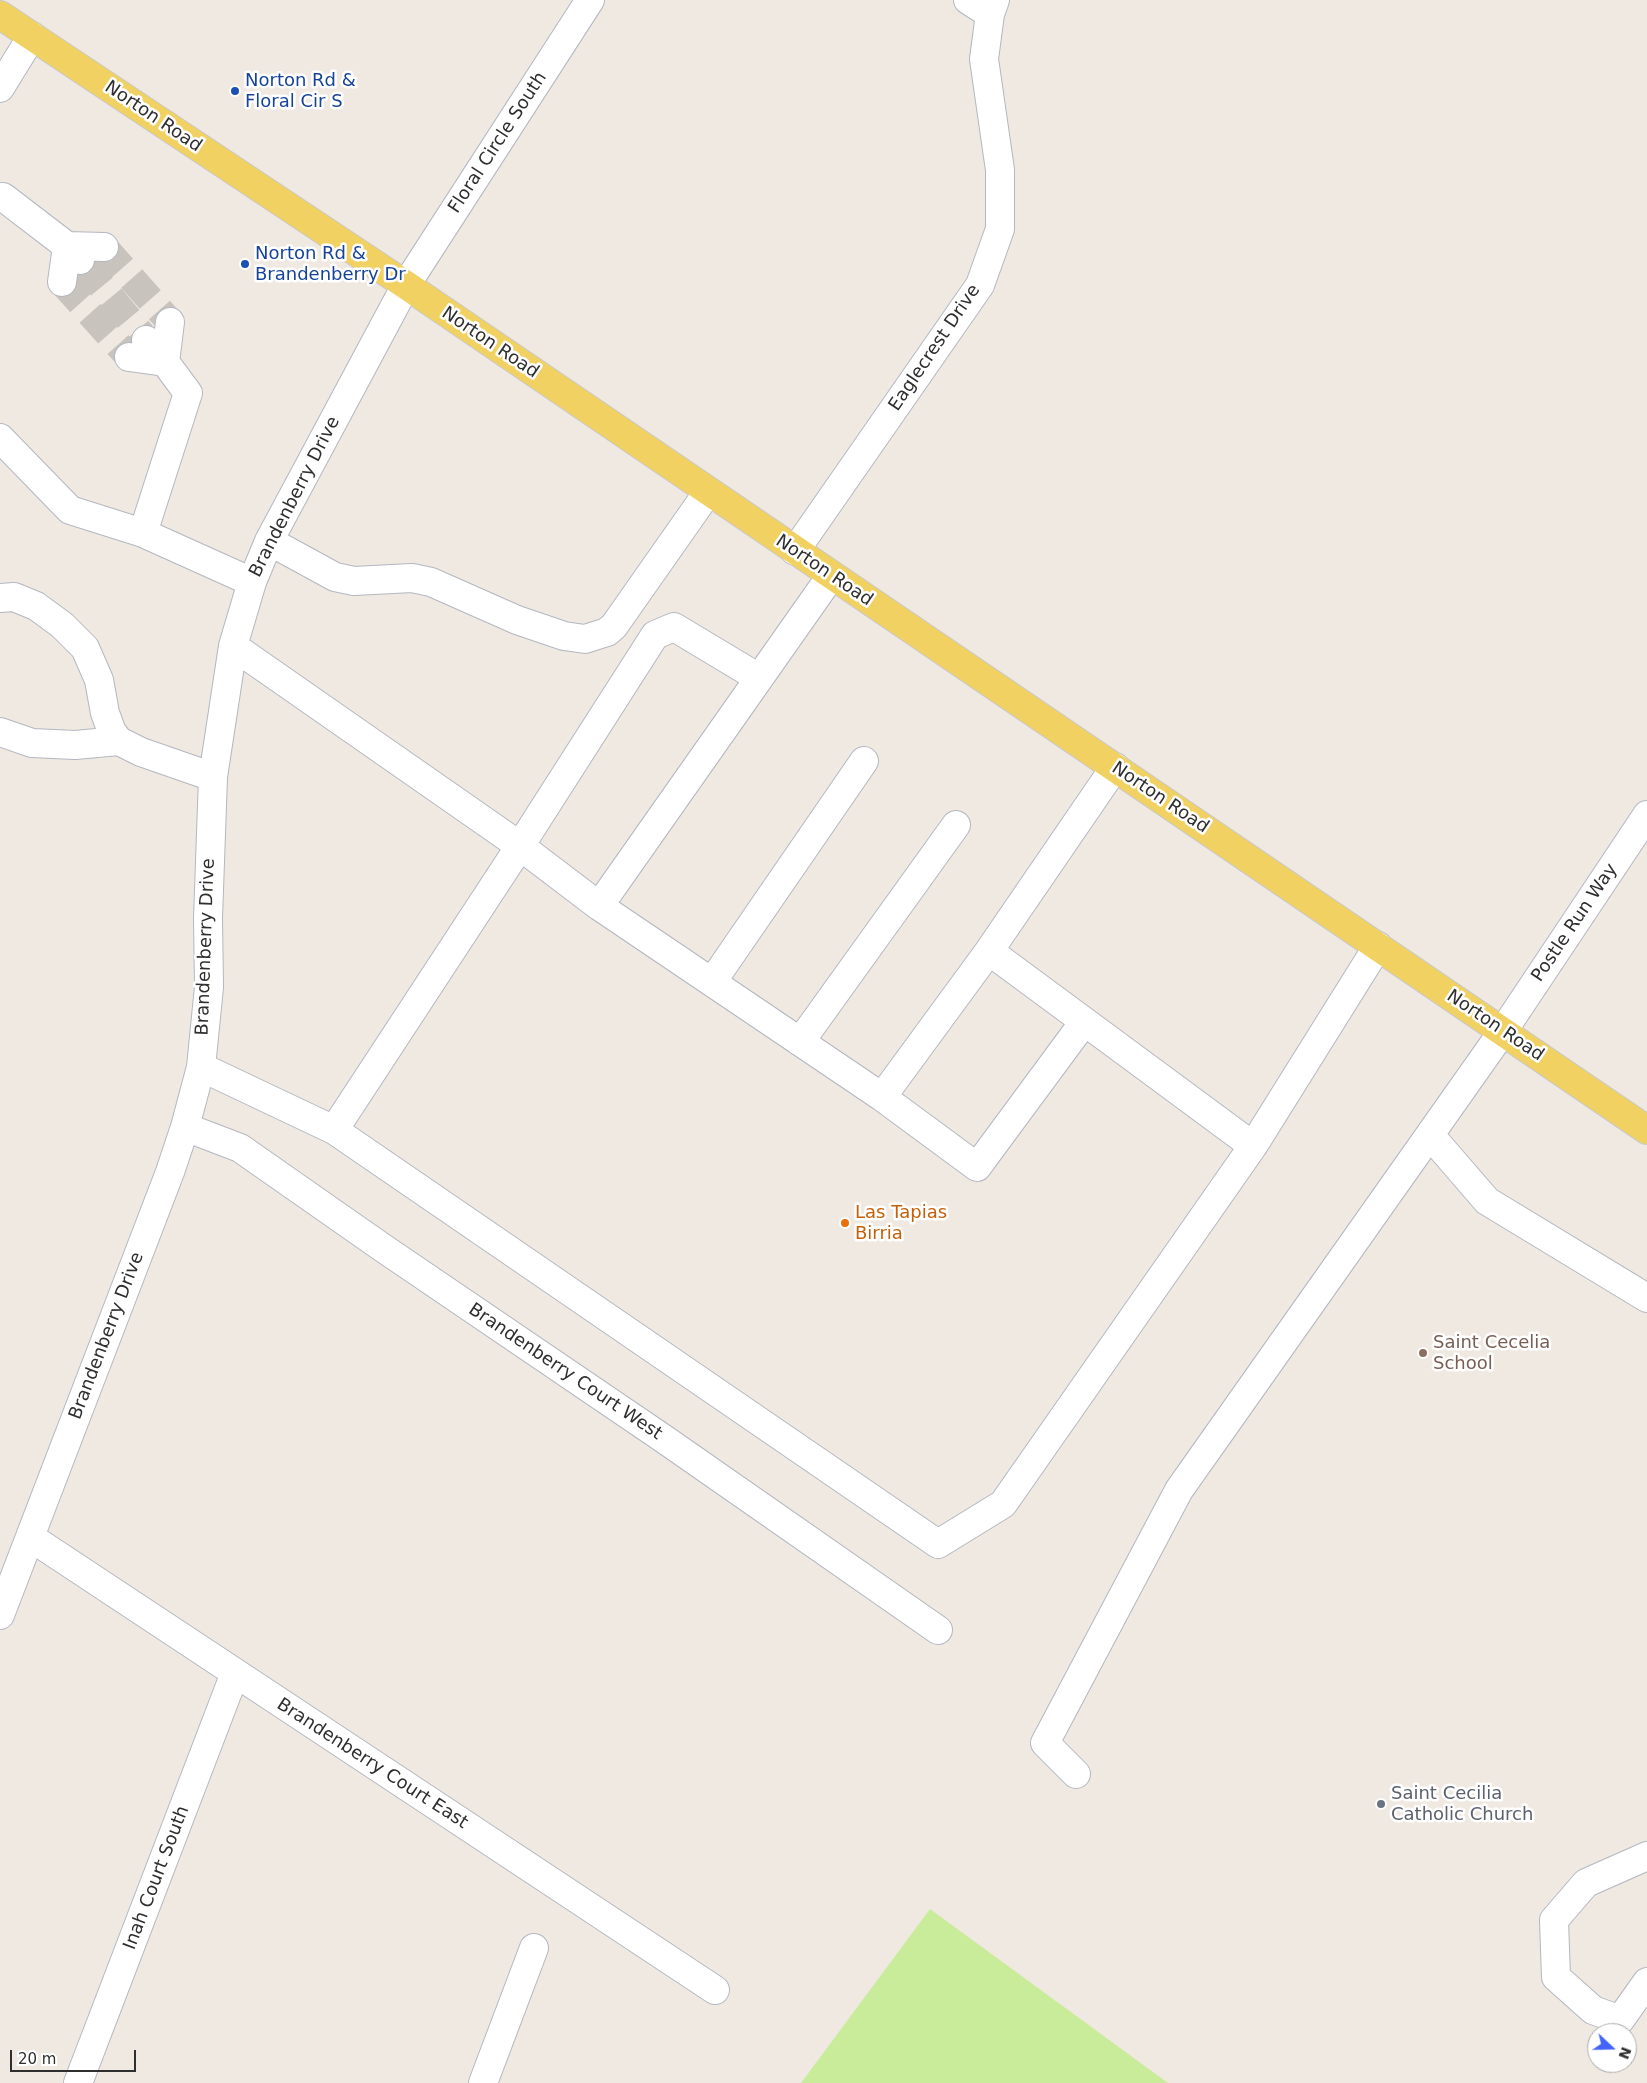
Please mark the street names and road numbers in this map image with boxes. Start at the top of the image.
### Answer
street label: Floral Circle South [444,68,552,218]
street label: Norton Road [100,77,206,157]
street label: Eaglecrest Drive [885,281,985,415]
street label: Norton Road [437,303,543,383]
street label: Brandenberry Drive [245,413,345,581]
street label: Norton Road [771,531,877,611]
street label: Norton Road [1107,758,1213,838]
street label: Brandenberry Drive [192,858,220,1036]
street label: Postle Run Way [1527,860,1623,986]
street label: Norton Road [1442,986,1548,1066]
street label: Brandenberry Drive [65,1249,149,1423]
street label: Brandenberry Court West [464,1299,666,1445]
street label: Brandenberry Court East [272,1694,472,1834]
street label: Inah Court South [120,1803,194,1953]

